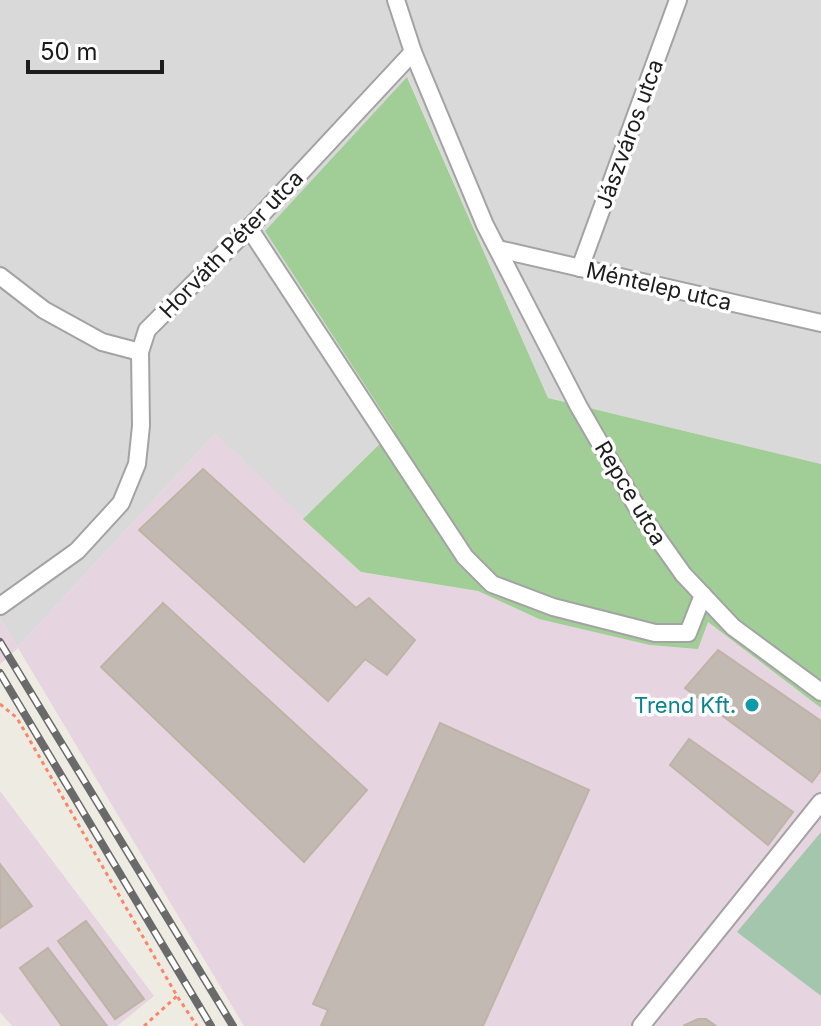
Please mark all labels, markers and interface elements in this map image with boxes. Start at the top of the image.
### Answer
scale bar [28,24,162,74]
text: 50 m [40,37,98,66]
street label: Jászváros utca [590,56,668,212]
street label: Horváth Péter utca [154,165,308,323]
street label: Méntelep utca [584,257,734,315]
street label: Repce utca [590,436,672,550]
place label: Trend Kft. [634,692,736,718]
marker: Trend Kft. [743,696,761,714]

